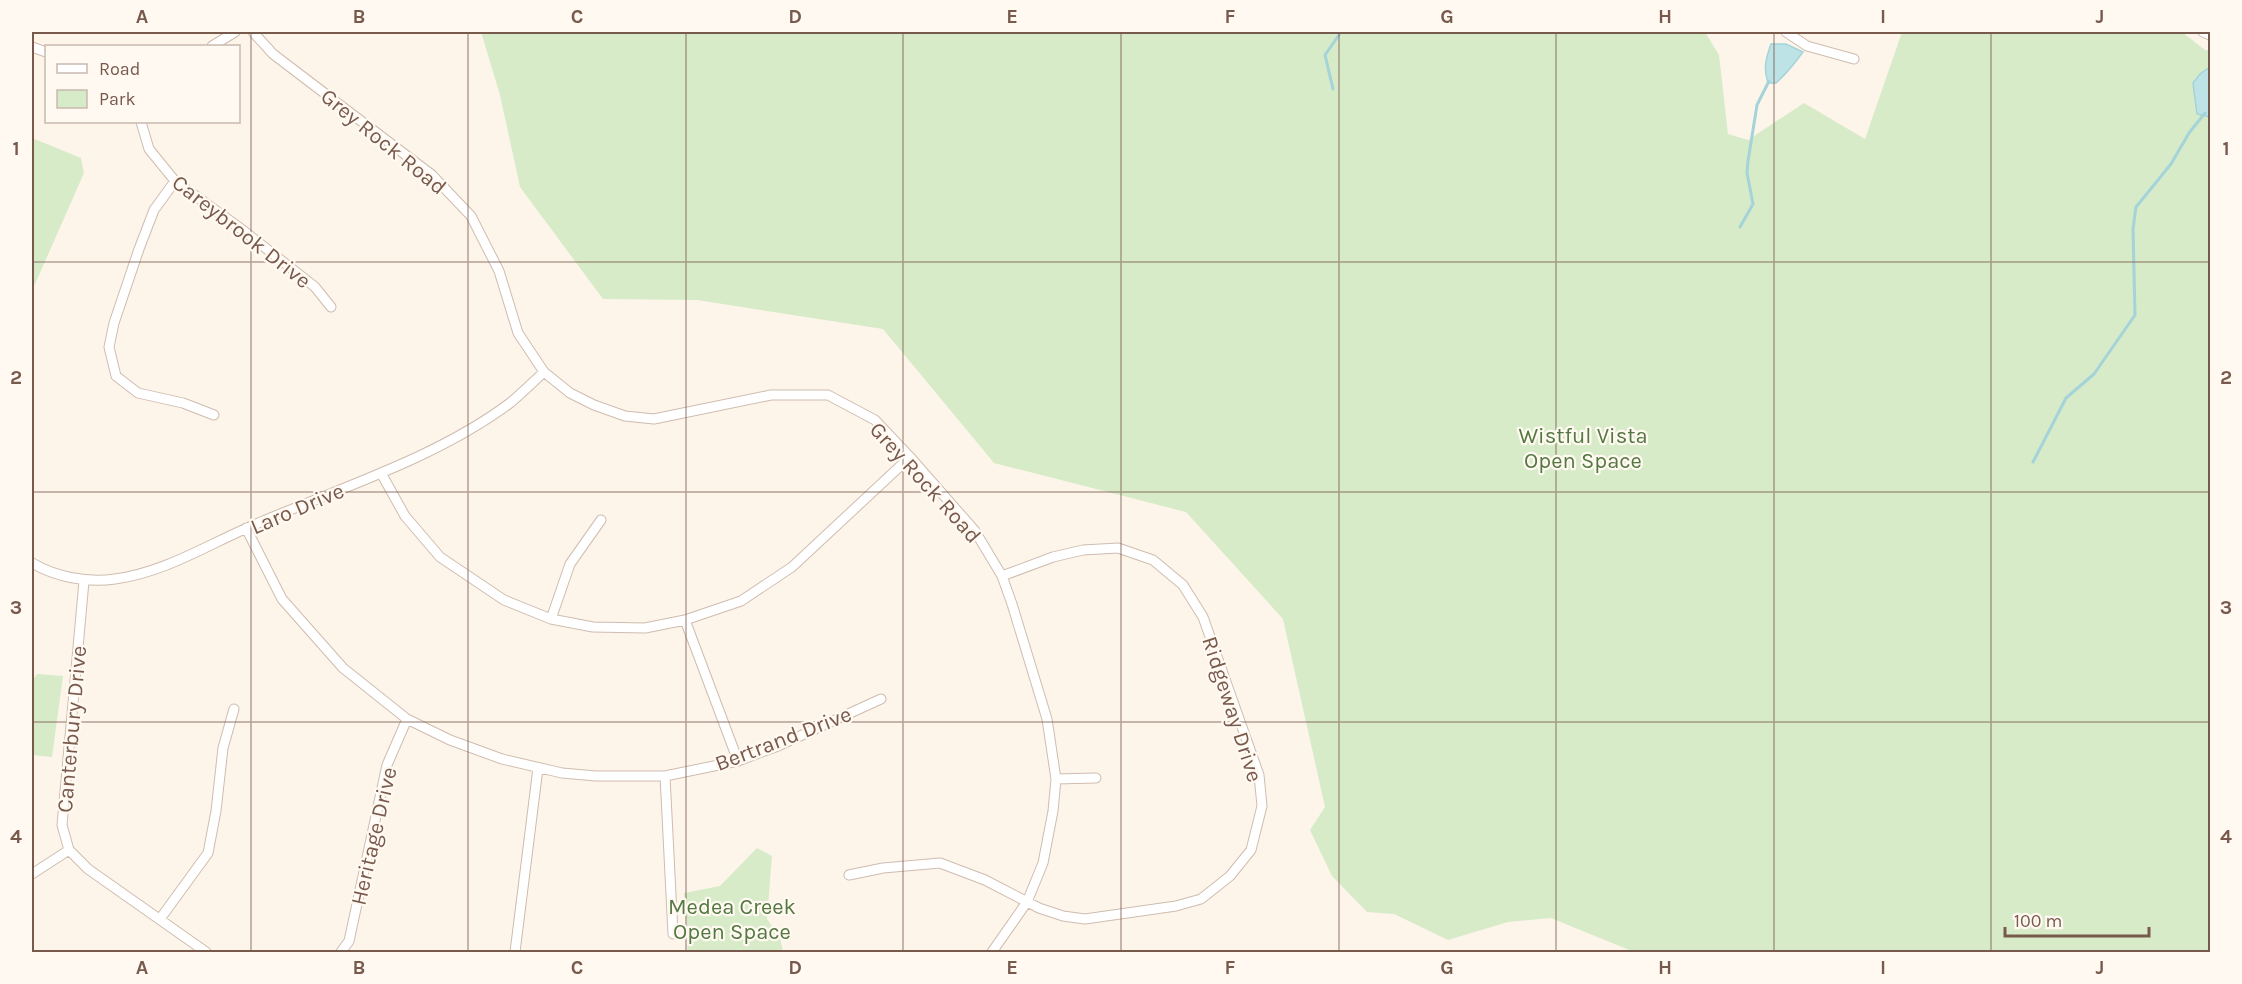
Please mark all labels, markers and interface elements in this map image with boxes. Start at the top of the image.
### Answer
text: A [136,5,149,28]
text: B [353,5,365,28]
text: C [571,5,583,28]
text: D [788,5,802,28]
text: E [1006,5,1018,28]
text: F [1225,5,1236,28]
text: G [1440,5,1454,28]
text: H [1658,5,1672,28]
text: I [1880,5,1886,28]
text: J [2096,5,2104,28]
legend [45,45,240,123]
text: Road [99,58,140,80]
street label: Grey Rock Road [315,83,451,200]
text: Park [99,88,136,110]
text: 1 [12,137,20,160]
text: 1 [2222,137,2230,160]
street label: Careybrook Drive [167,169,316,294]
text: 2 [10,366,22,389]
text: 2 [2220,366,2232,389]
street label: Grey Rock Road [864,417,986,549]
park label: Wistful Vista Open Space [1518,423,1648,474]
street label: Laro Drive [247,478,348,540]
text: 3 [10,596,22,619]
text: 3 [2220,596,2232,619]
street label: Ridgeway Drive [1196,633,1268,785]
street label: Canterbury Drive [52,644,92,814]
street label: Bertrand Drive [711,701,855,777]
street label: Heritage Drive [345,765,403,908]
text: 4 [10,825,22,848]
text: 4 [2220,825,2232,848]
park label: Medea Creek Open Space [668,894,796,945]
scale bar [2005,900,2149,938]
text: 100 m [2014,910,2062,932]
text: A [136,956,149,979]
text: B [353,956,365,979]
text: C [571,956,583,979]
text: D [788,956,802,979]
text: E [1006,956,1018,979]
text: F [1225,956,1236,979]
text: G [1440,956,1454,979]
text: H [1658,956,1672,979]
text: I [1880,956,1886,979]
text: J [2096,956,2104,979]

